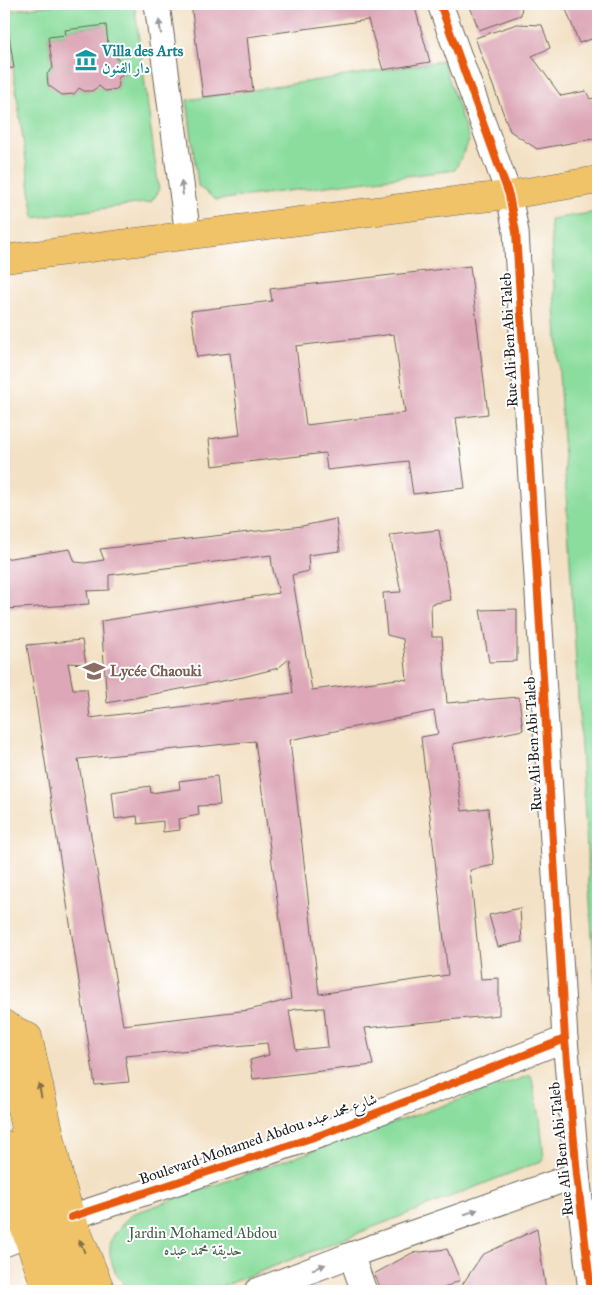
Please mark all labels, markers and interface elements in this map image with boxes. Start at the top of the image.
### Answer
one-way arrow [156,19,164,35]
place label: Villa des Arts دار الفنون [101,42,184,77]
museum icon: Villa des Arts دار الفنون [73,47,99,73]
one-way arrow [177,180,185,196]
street label: Rue Ali Ben Abi Taleb [496,272,522,408]
school or university icon: Lycée Chaouki [81,658,107,684]
place label: Lycée Chaouki [110,662,202,681]
street label: Rue Ali Ben Abi Taleb [520,676,546,812]
street label: Rue Ali Ben Abi Taleb [545,1081,577,1217]
one-way arrow [35,1082,43,1098]
street label: Boulevard Mohamed Abdou شارع محمد عبده [137,1090,381,1192]
one-way arrow [464,1208,479,1215]
park label: Jardin Mohamed Abdou حديقة محمد عبده [127,1224,277,1259]
one-way arrow [78,1239,85,1254]
one-way arrow [311,1263,326,1270]

